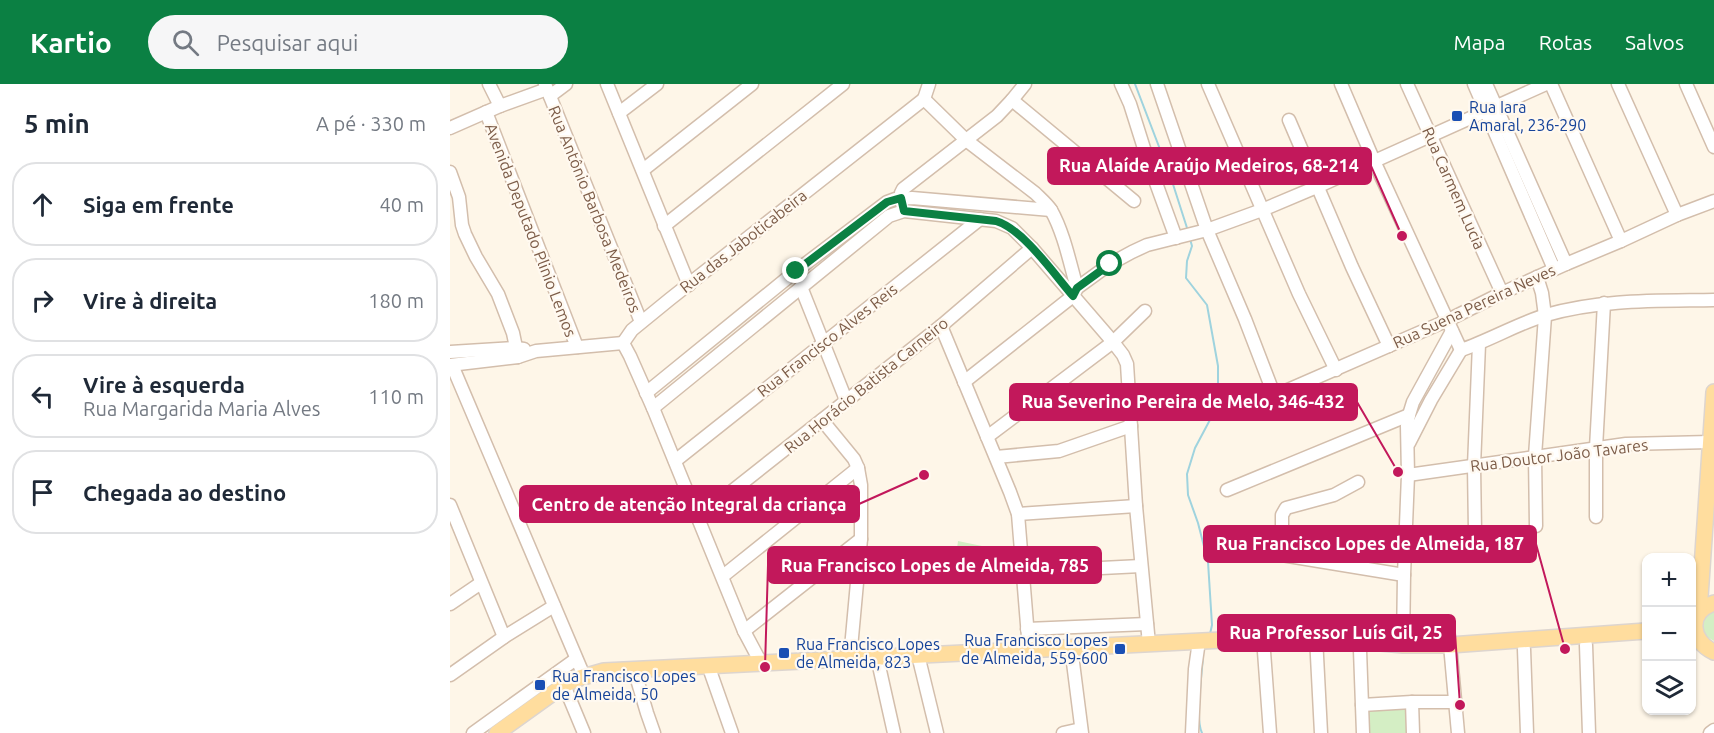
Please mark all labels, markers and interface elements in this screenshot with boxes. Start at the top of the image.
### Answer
search box [148,15,568,69]
icon: search [169,26,202,59]
text: Kartio [30,27,112,58]
text: Pesquisar aqui [217,30,358,55]
text: Mapa [1454,30,1506,54]
text: Rotas [1539,30,1592,54]
text: Salvos [1625,30,1684,54]
place label: Rua Iara Amaral, 236-290 [1469,98,1586,134]
street label: Rua Antônio Barbosa Medeiros [545,103,645,315]
text: 5 min [24,109,90,138]
marker: Rua Iara Amaral, 236-290 [1450,109,1464,123]
text: A pé · 330 m [316,112,426,135]
street label: Avenida Deputado Plinio Lemos [482,121,580,339]
street label: Rua Carmem Lucia [1419,124,1489,252]
callout: Rua Alaíde Araújo Medeiros, 68-214 [1048,148,1371,184]
text: Rua Alaíde Araújo Medeiros, 68-214 [1059,155,1359,175]
street label: Rua das Jaboticabeira [676,186,810,296]
icon: ahead [26,188,59,221]
text: Siga em frente [83,192,234,217]
text: 40 m [380,193,424,216]
route start [1096,250,1122,276]
route end [782,257,808,283]
street label: Rua Suena Pereira Neves [1390,260,1558,352]
street label: Rua Francisco Alves Reis [753,280,901,400]
icon: right [26,284,59,317]
text: Vire à direita [83,288,217,313]
text: 180 m [368,289,424,312]
street label: Rua Horácio Batista Carneiro [781,313,951,457]
text: Vire à esquerda [83,372,245,397]
icon: left [26,380,59,413]
callout: Rua Severino Pereira de Melo, 346-432 [1010,384,1357,420]
text: 110 m [368,385,424,408]
text: Rua Severino Pereira de Melo, 346-432 [1021,391,1345,411]
text: Rua Margarida Maria Alves [83,397,320,420]
street label: Rua Doutor João Tavares [1469,435,1649,475]
icon: arrive [26,476,59,509]
text: Chegada ao destino [83,480,286,505]
callout: Centro de atenção Integral da criança [520,486,859,522]
text: Centro de atenção Integral da criança [531,494,847,515]
callout: Rua Francisco Lopes de Almeida, 187 [1204,526,1536,562]
text: Rua Francisco Lopes de Almeida, 187 [1216,533,1524,553]
callout: Rua Francisco Lopes de Almeida, 785 [768,547,1101,583]
map controls [1642,553,1696,715]
button: + [1642,553,1696,607]
text: Rua Francisco Lopes de Almeida, 785 [781,555,1089,575]
button: − [1642,607,1696,661]
callout: Rua Professor Luís Gil, 25 [1218,615,1455,651]
text: Rua Professor Luís Gil, 25 [1229,622,1443,642]
place label: Rua Francisco Lopes de Almeida, 559-600 [961,631,1108,667]
place label: Rua Francisco Lopes de Almeida, 823 [796,635,940,671]
marker: Rua Francisco Lopes de Almeida, 559-600 [1113,642,1127,656]
marker: Rua Francisco Lopes de Almeida, 823 [777,646,791,660]
button: layers [1642,661,1696,715]
place label: Rua Francisco Lopes de Almeida, 50 [552,667,696,703]
marker: Rua Francisco Lopes de Almeida, 50 [533,678,547,692]

